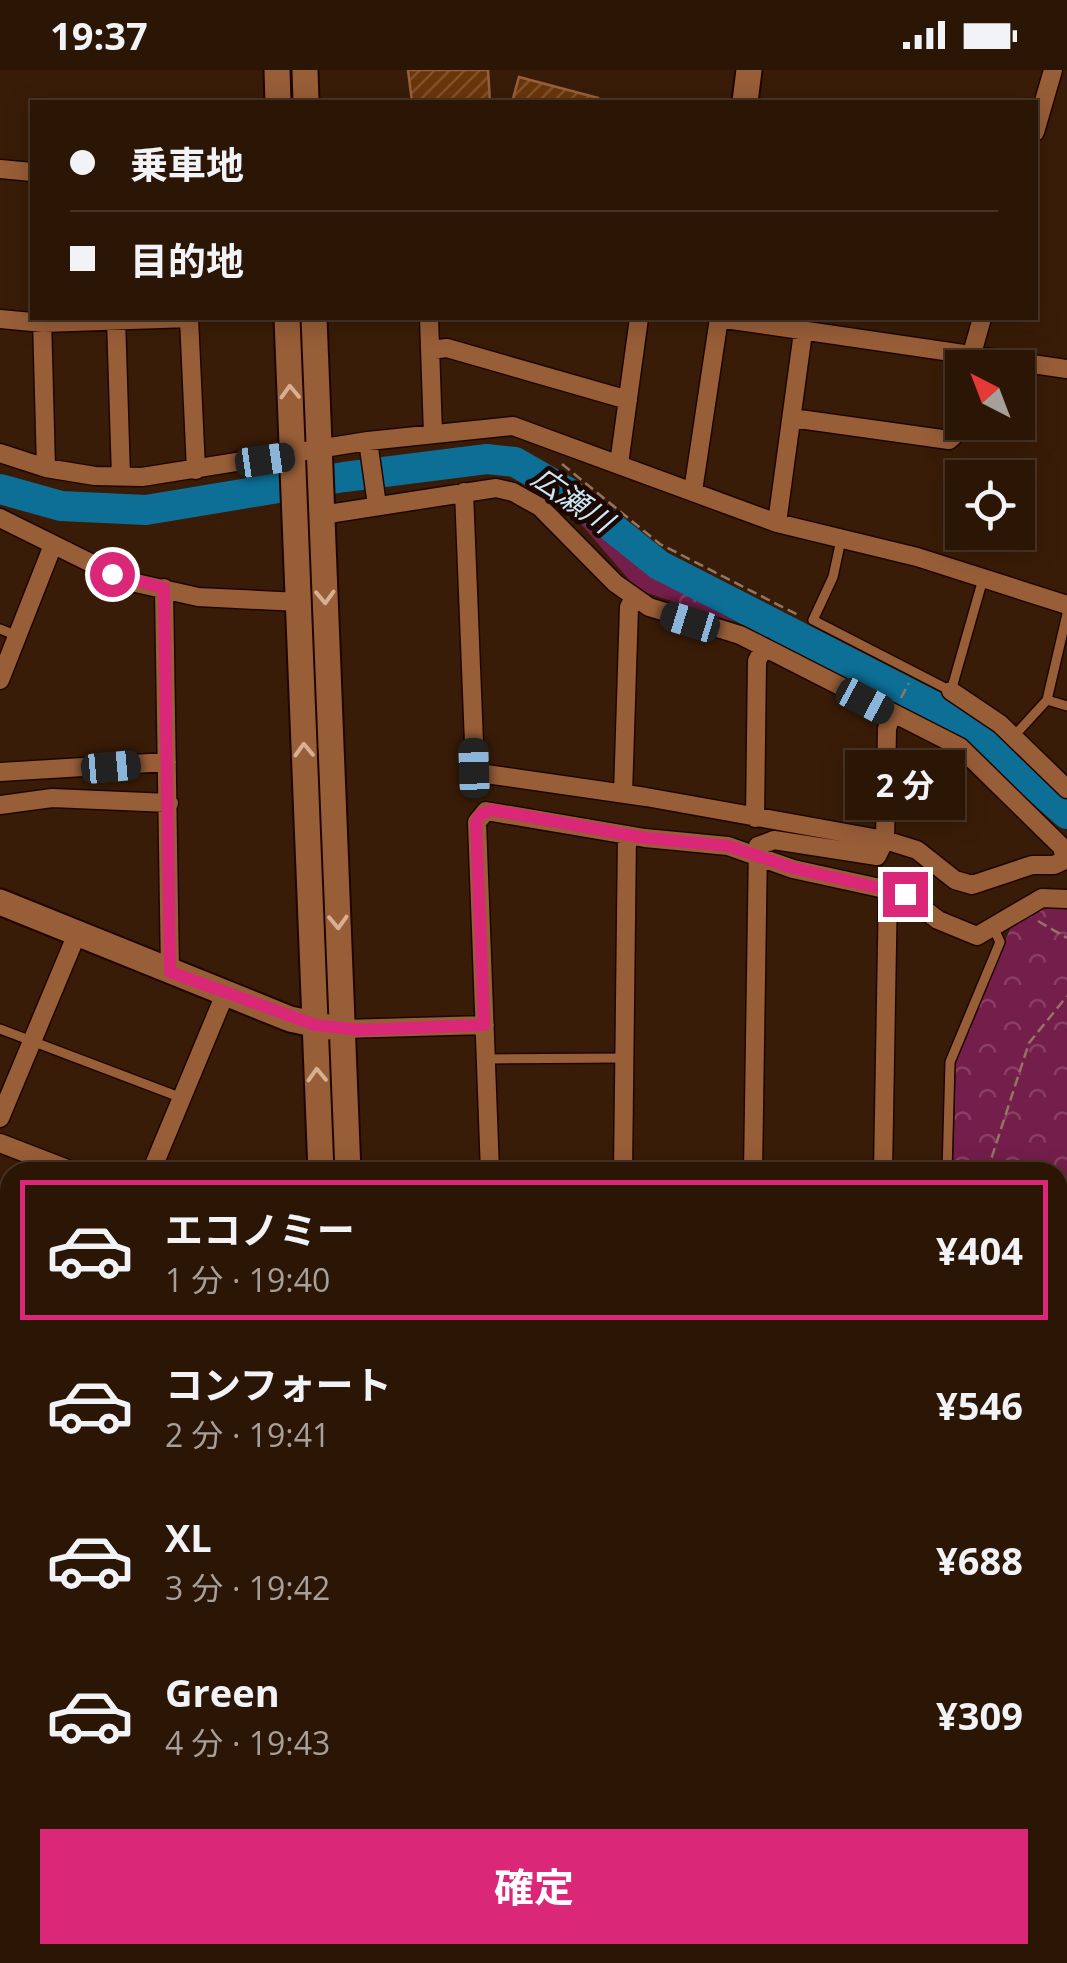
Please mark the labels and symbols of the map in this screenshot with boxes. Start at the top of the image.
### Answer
north arrow [945,350,1035,440]
one-way arrow [279,384,300,400]
car [233,441,297,479]
water label: 広瀬川 [524,456,624,543]
route start [90,552,135,597]
one-way arrow [314,590,335,606]
car [657,599,723,645]
car [831,674,899,728]
car [458,737,490,799]
one-way arrow [294,742,315,758]
car [80,749,142,785]
callout: 2 分 [845,749,965,819]
route end [883,872,928,917]
one-way arrow [328,914,349,930]
one-way arrow [307,1067,328,1083]

